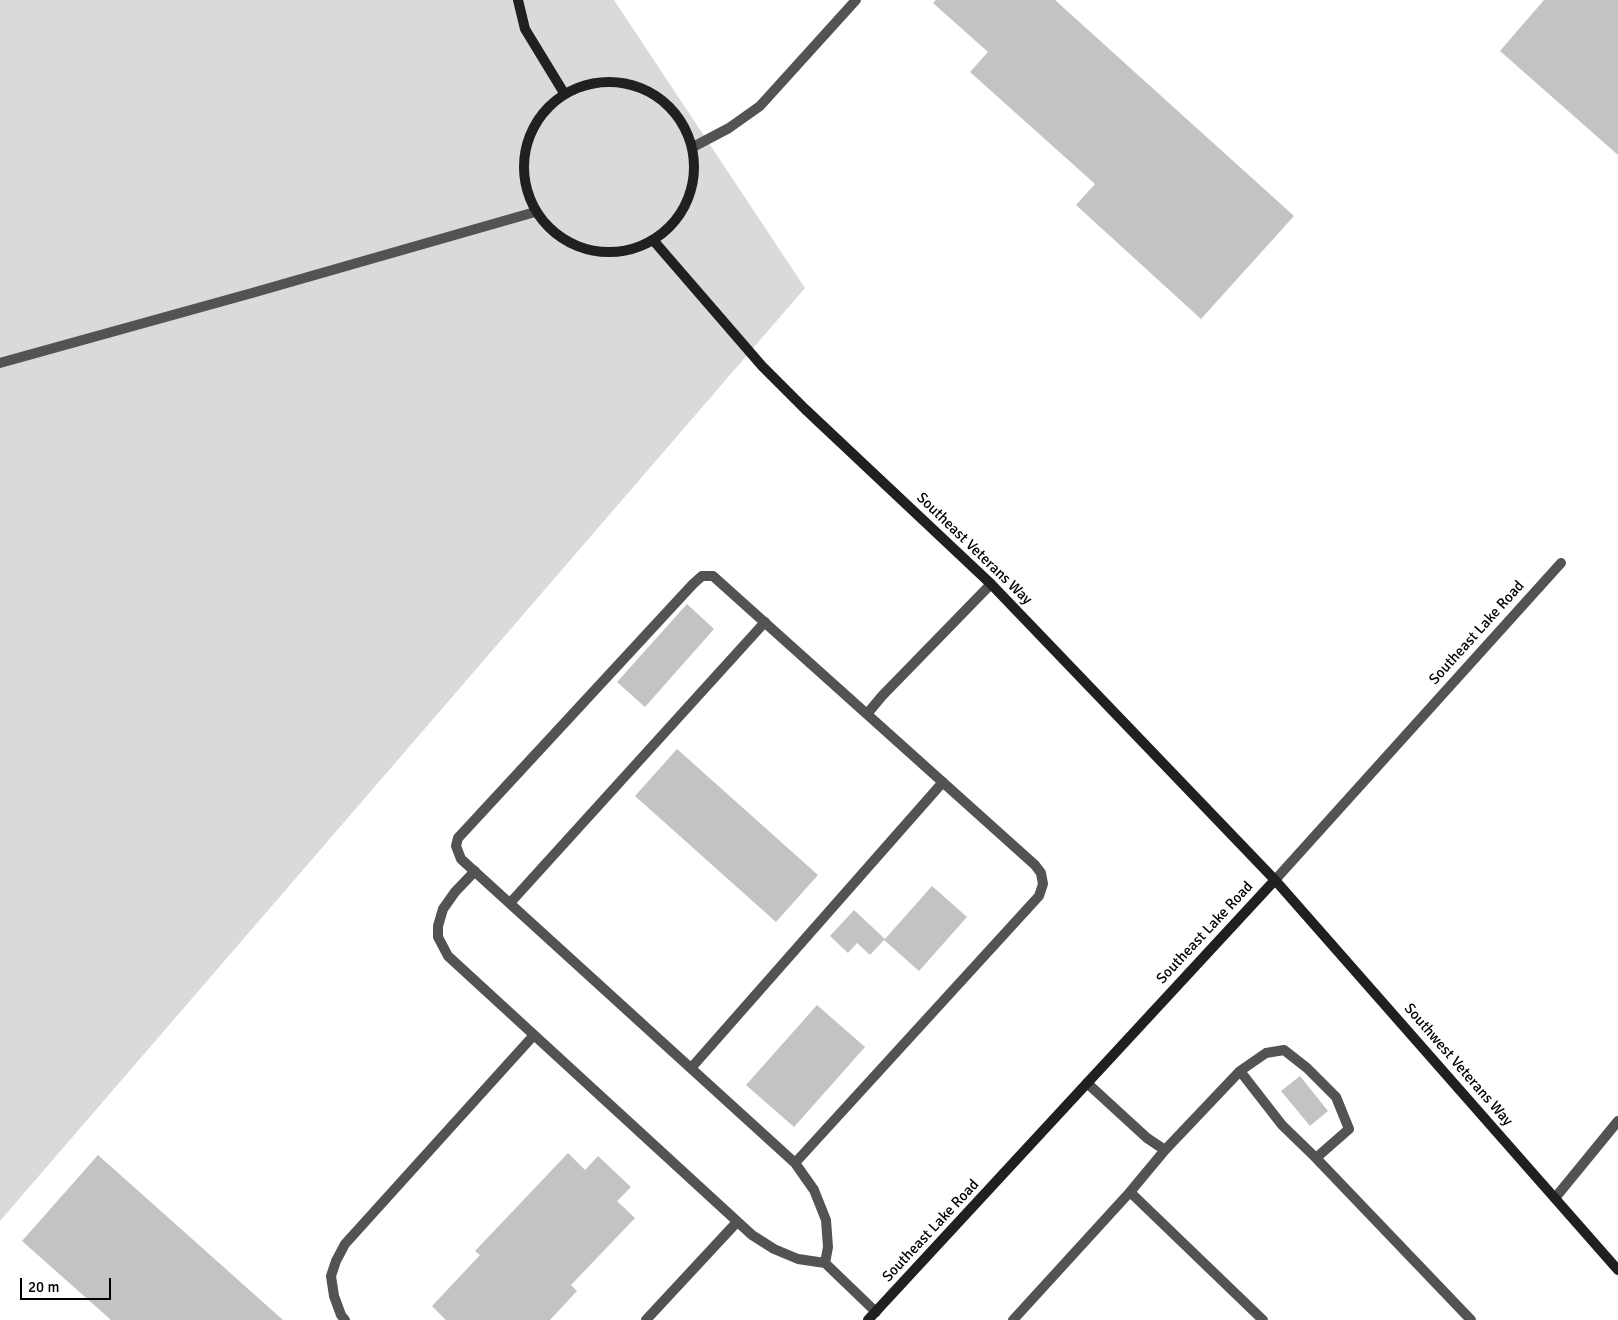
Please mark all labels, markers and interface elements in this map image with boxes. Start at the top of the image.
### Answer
street label: Southeast Veterans Way [912,489,1036,609]
street label: Southeast Lake Road [1426,577,1528,689]
street label: Southeast Lake Road [1153,878,1257,988]
street label: Southwest Veterans Way [1400,1000,1516,1130]
street label: Southeast Lake Road [879,1176,983,1286]
scale bar [22,1268,114,1300]
text: 20 m [28,1278,59,1296]

